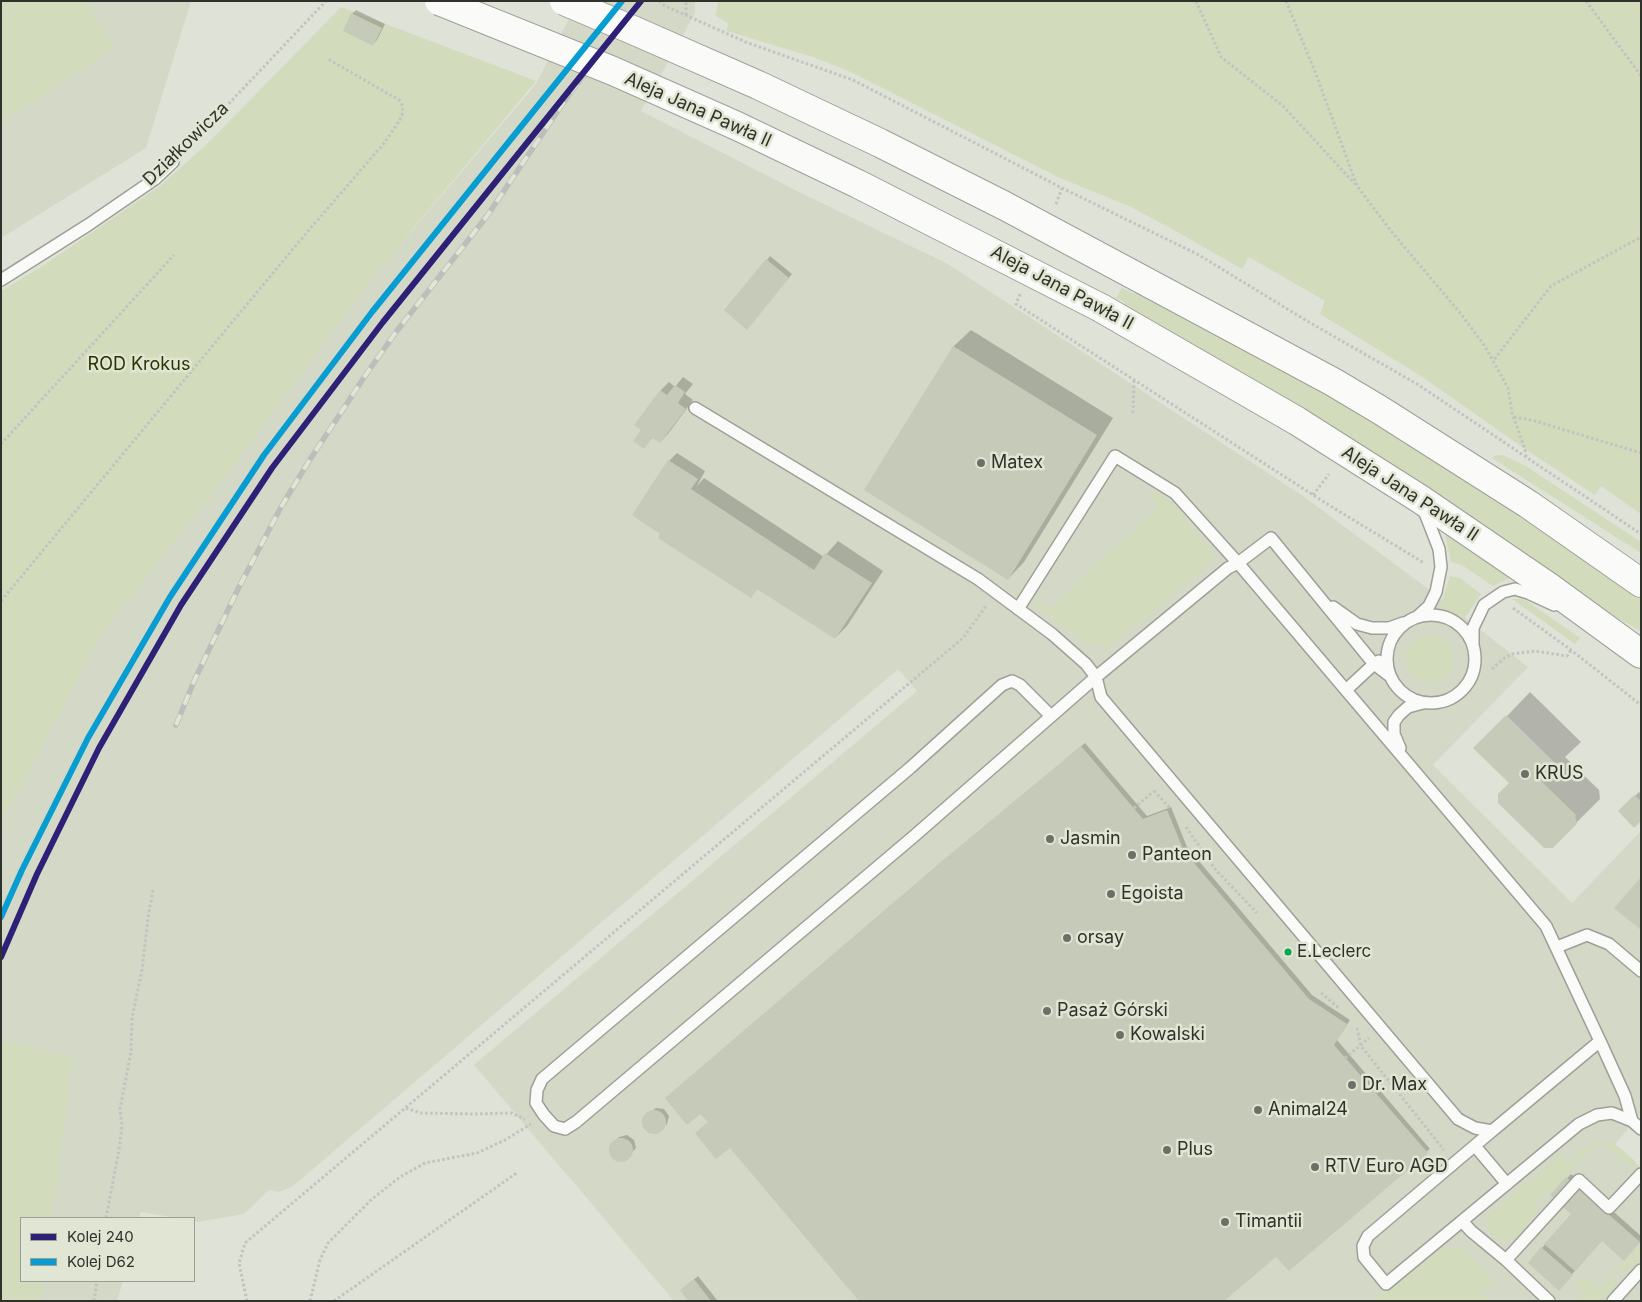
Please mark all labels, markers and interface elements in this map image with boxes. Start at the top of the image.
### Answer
street label: Aleja Jana Pawła II [621,68,775,152]
street label: Działkowicza [139,98,233,190]
street label: Aleja Jana Pawła II [987,241,1137,335]
park label: ROD Krokus [88,354,190,376]
street label: Aleja Jana Pawła II [1338,442,1482,546]
place label: Matex [991,452,1043,474]
marker: Matex [975,457,987,469]
place label: KRUS [1535,763,1584,785]
marker: KRUS [1519,768,1531,780]
place label: Jasmin [1060,828,1121,850]
marker: Jasmin [1044,833,1056,845]
place label: Panteon [1142,844,1212,866]
marker: Panteon [1126,849,1138,861]
place label: Egoista [1121,883,1184,905]
marker: Egoista [1105,888,1117,900]
place label: orsay [1077,927,1124,949]
marker: orsay [1061,932,1073,944]
place label: E.Leclerc [1297,942,1371,962]
marker: E.Leclerc [1283,947,1293,957]
place label: Pasaż Górski [1057,1000,1168,1022]
marker: Pasaż Górski [1041,1005,1053,1017]
place label: Kowalski [1130,1024,1205,1046]
marker: Kowalski [1114,1029,1126,1041]
place label: Dr. Max [1362,1074,1427,1096]
marker: Dr. Max [1346,1079,1358,1091]
place label: Animal24 [1268,1099,1348,1121]
marker: Animal24 [1252,1104,1264,1116]
place label: Plus [1177,1139,1213,1161]
marker: Plus [1161,1144,1173,1156]
place label: RTV Euro AGD [1325,1156,1448,1178]
marker: RTV Euro AGD [1309,1161,1321,1173]
place label: Timantii [1235,1211,1302,1233]
marker: Timantii [1219,1216,1231,1228]
legend [20,1217,195,1282]
text: Kolej 240 [67,1227,134,1246]
text: Kolej D62 [67,1252,135,1271]

